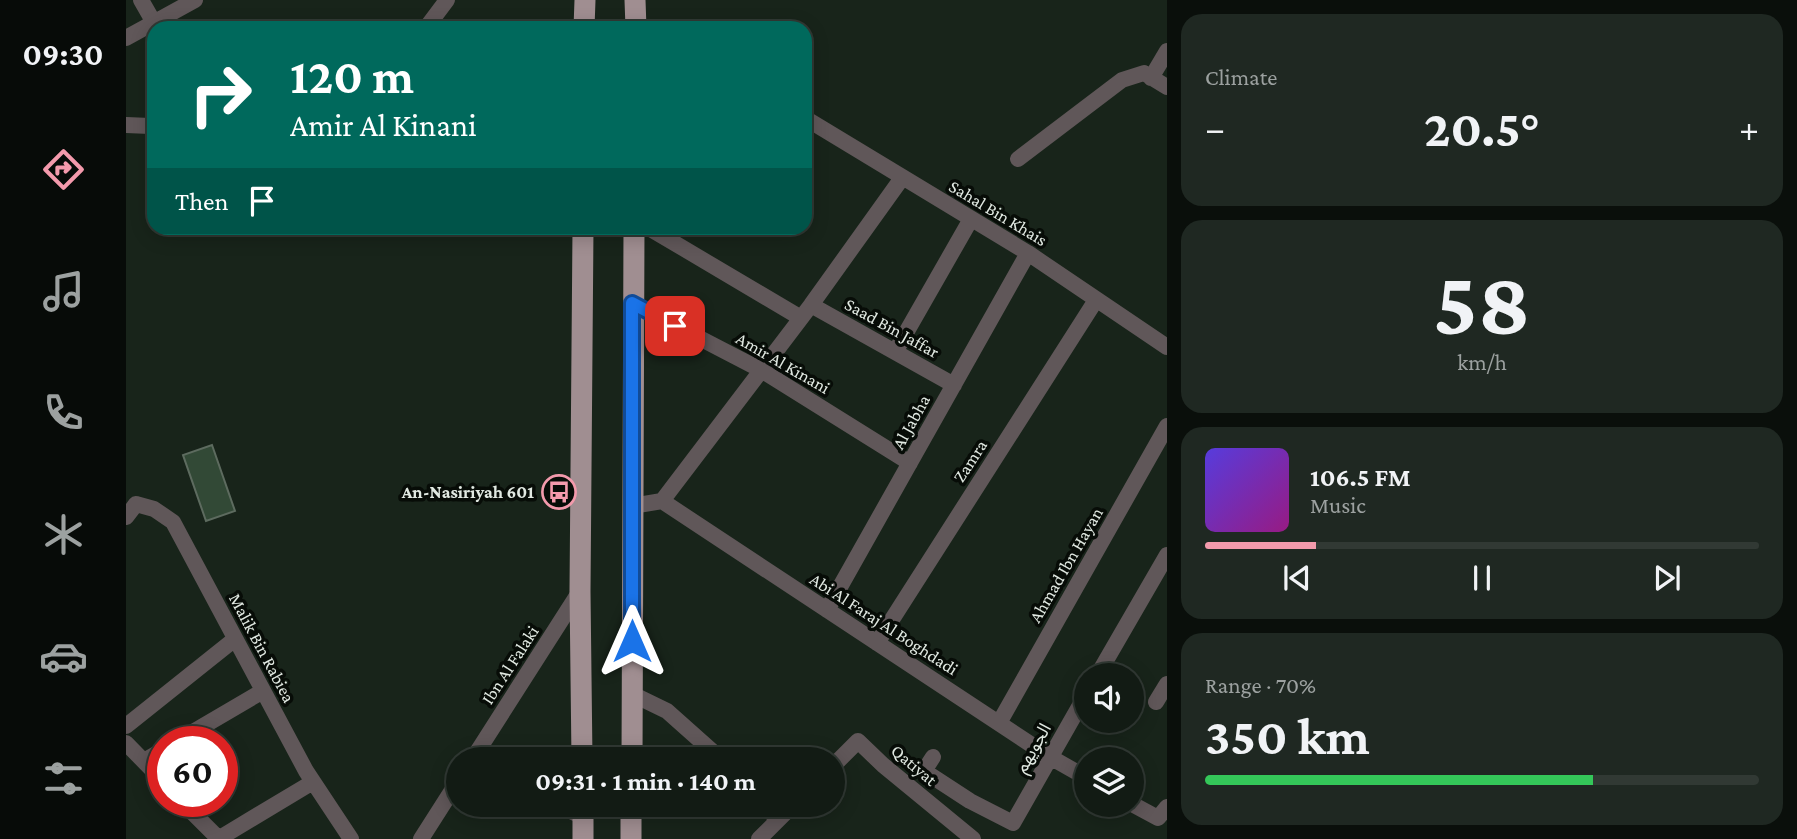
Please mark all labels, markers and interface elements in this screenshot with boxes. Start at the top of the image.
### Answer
text: 09:30 [23,36,103,72]
icon: right [175,49,266,140]
text: 120 m [290,49,414,104]
text: Climate [1205,64,1277,90]
text: 20.5° [1424,99,1540,157]
text: Amir Al Kinani [290,107,477,143]
text: − [1205,107,1225,149]
text: + [1739,107,1759,149]
icon: directions [39,145,88,194]
street label: Sahal Bin Khais [945,176,1051,250]
icon: arrive [243,182,281,220]
text: Then [175,187,229,216]
text: 58 [1433,252,1531,354]
icon: music [39,267,88,316]
street label: Saad Bin Jaffar [841,294,943,362]
pin [645,296,705,356]
icon: arrive [656,307,694,345]
street label: Amir Al Kinani [733,328,834,398]
text: km/h [1457,349,1507,375]
icon: phone [39,388,88,437]
street label: Al Jabha [888,391,934,453]
street label: Zamra [949,436,991,486]
text: 106.5 FM [1310,463,1411,492]
bus stop icon: An-Nasiriyah 601 [540,473,578,511]
place label: An-Nasiriyah 601 [401,482,534,502]
text: Music [1310,492,1366,518]
street label: Ahmad Ibn Hayan [1025,504,1107,626]
icon: climate [39,510,88,559]
icon: previous [1278,559,1316,597]
icon: pause [1463,559,1501,597]
icon: next [1648,559,1686,597]
street label: Abi Al Faraj Al Boghdadi [806,569,962,680]
street label: Malik Bin Rabiea [225,590,299,706]
position arrow [595,604,669,678]
street label: Ibn Al Falaki [477,622,543,708]
icon: car [39,632,88,681]
map controls [1074,663,1144,817]
button: sound [1074,663,1144,733]
text: Range · 70% [1205,672,1316,698]
text: 350 km [1205,707,1370,765]
street label: الجويهم [1011,720,1058,778]
speed limit sign: 60 [147,726,238,817]
street label: Qatiyat [887,740,942,791]
button: layers [1074,747,1144,817]
icon: filters [39,754,88,803]
text: 09:31 · 1 min · 140 m [535,767,756,796]

